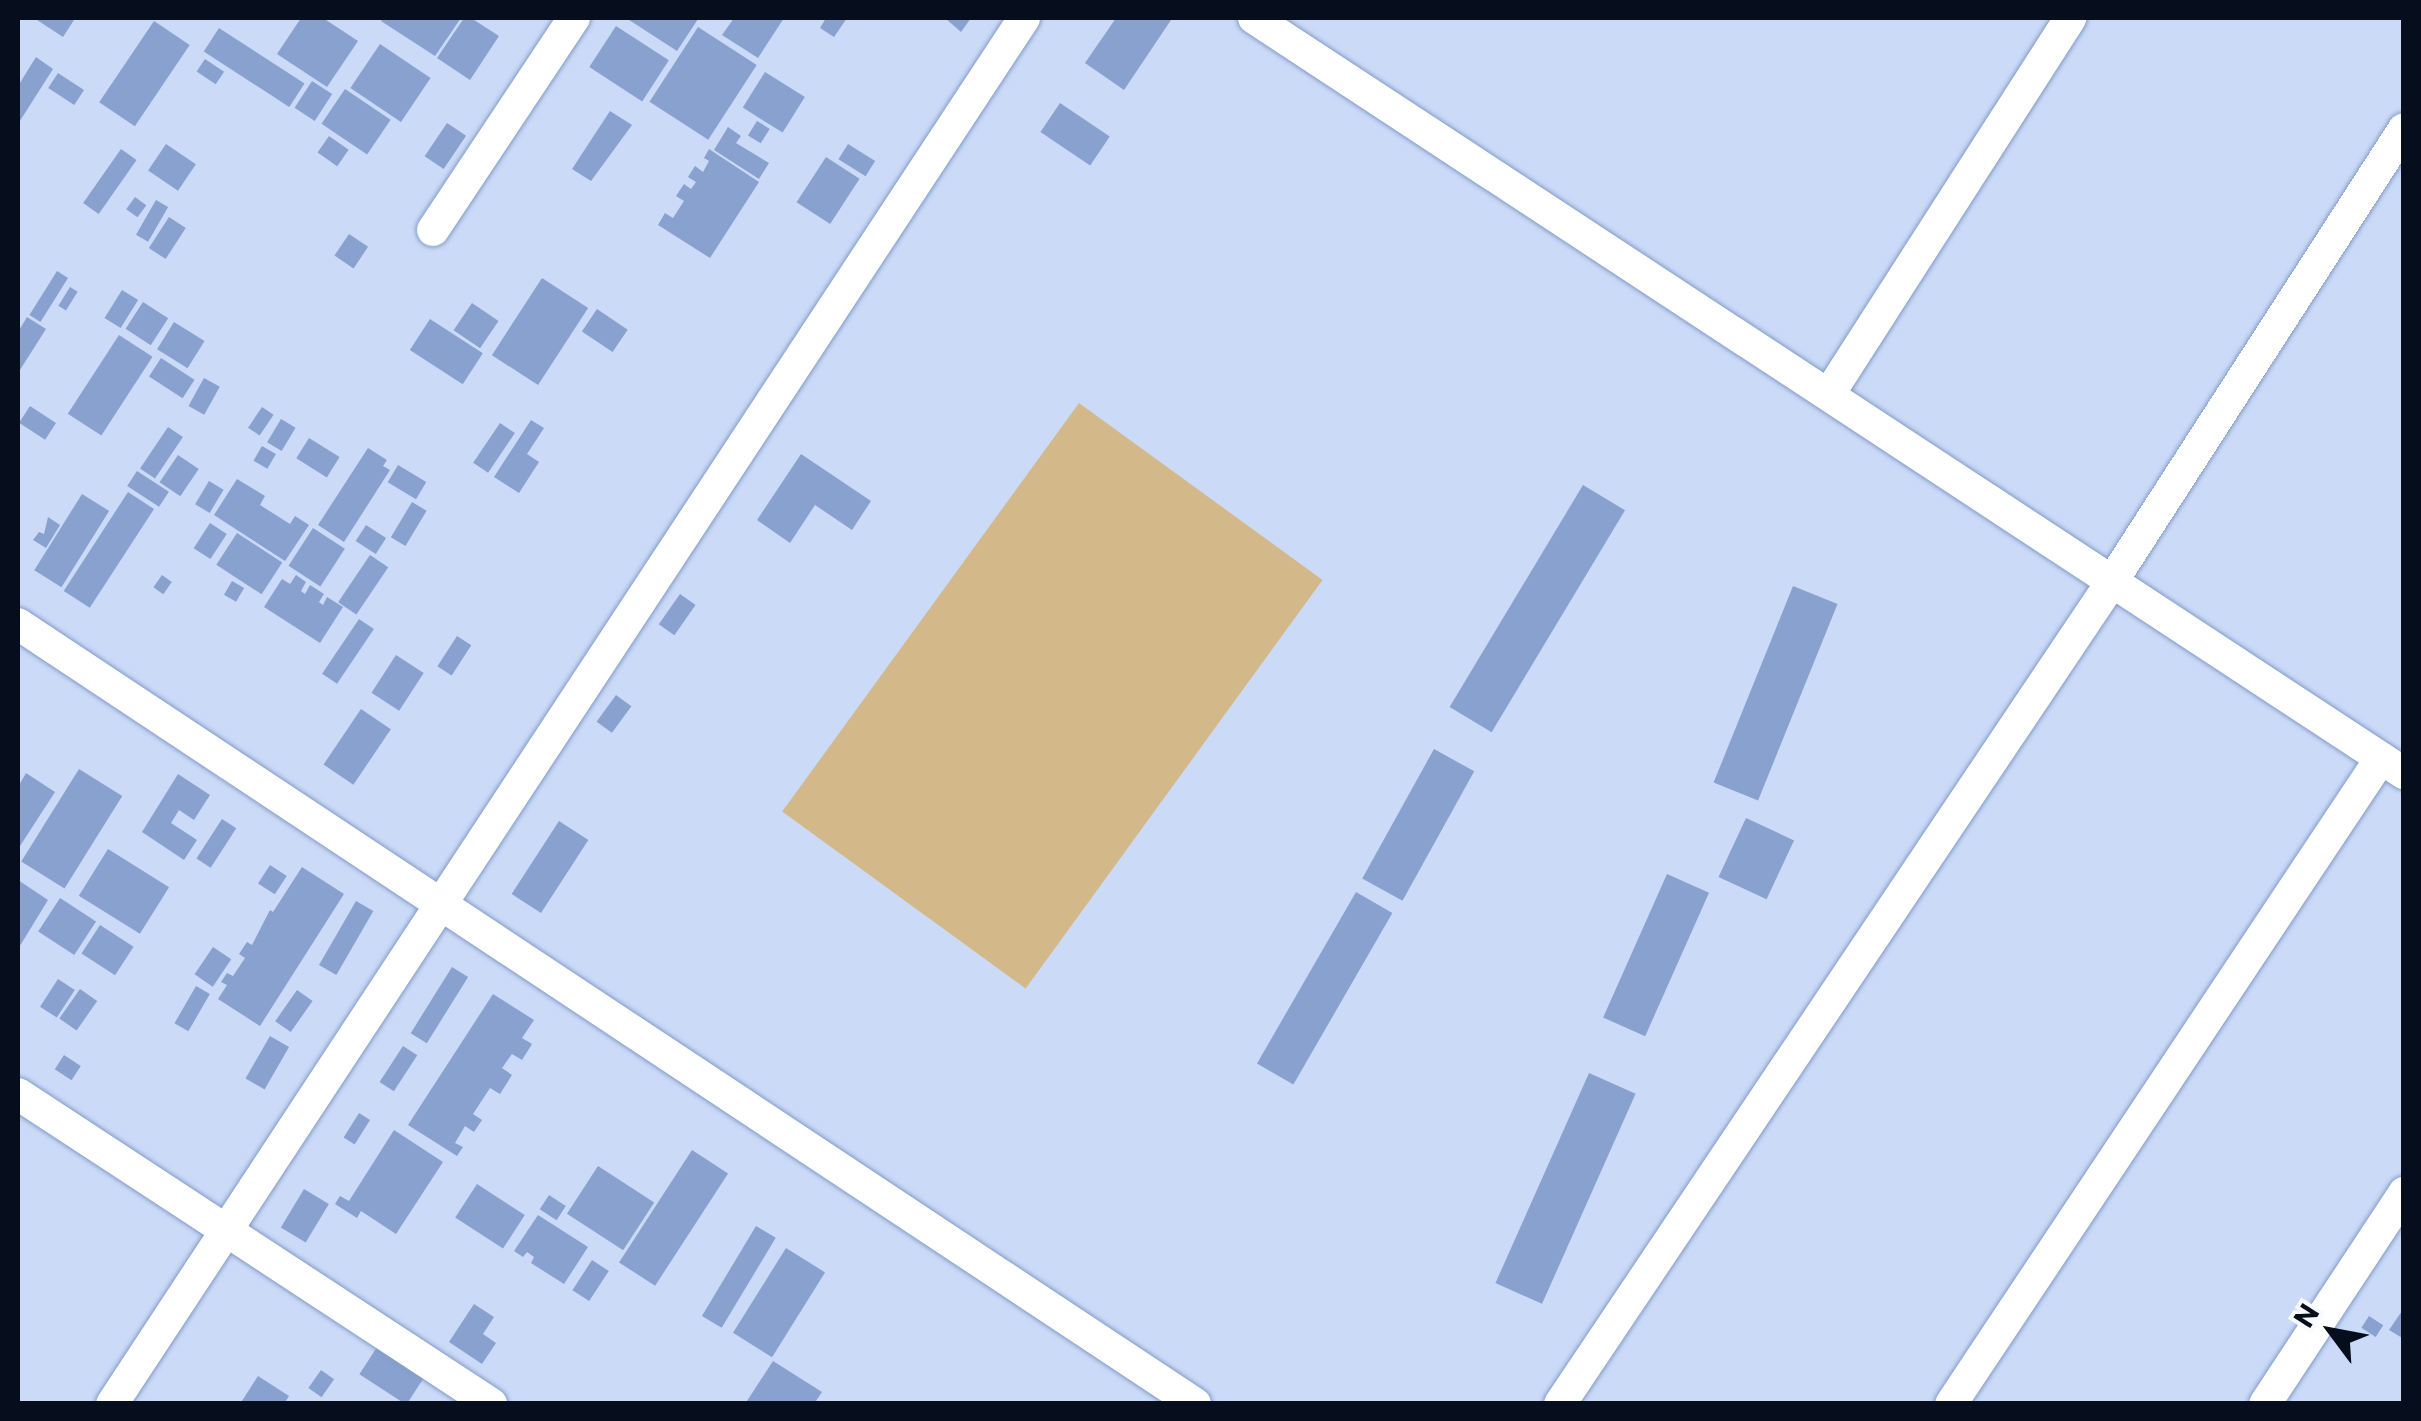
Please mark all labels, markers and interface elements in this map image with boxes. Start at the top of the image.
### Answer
north arrow [2281,1281,2381,1381]
text: N [2286,1297,2326,1333]

